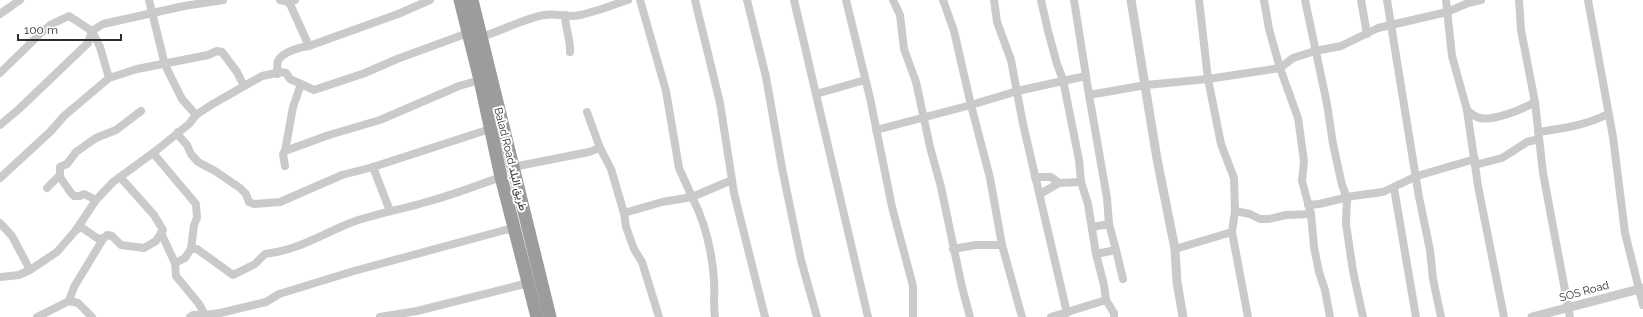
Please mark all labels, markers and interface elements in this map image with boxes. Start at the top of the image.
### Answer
scale bar [18,16,121,42]
text: 100 m [24,23,58,37]
street label: Balad Road طريق البلد [491,106,530,212]
street label: SOS Road [1558,279,1610,304]

